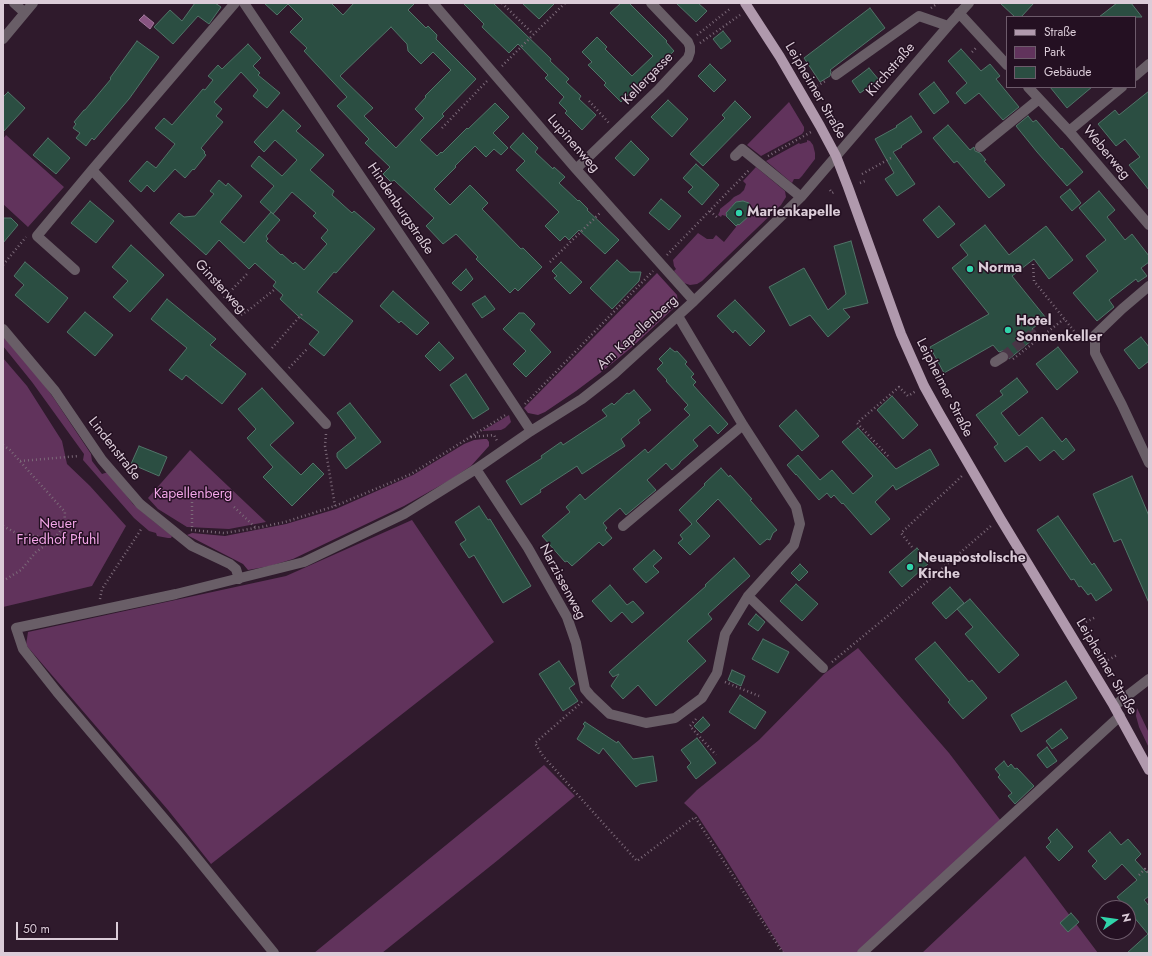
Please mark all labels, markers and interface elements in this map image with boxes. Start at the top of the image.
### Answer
legend [1006,16,1136,88]
text: Straße [1044,23,1076,41]
street label: Leipheimer Straße [781,40,849,142]
street label: Kirchstraße [863,40,919,100]
text: Park [1044,43,1065,61]
street label: Kellergasse [619,49,677,109]
text: Gebäude [1044,63,1091,81]
street label: Lupinenweg [543,112,603,176]
street label: Weberweg [1079,123,1133,183]
street label: Hindenburgstraße [363,160,437,258]
place label: Marienkapelle [747,205,841,221]
marker: Marienkapelle [734,208,744,218]
street label: Ginsterweg [191,256,249,318]
place label: Norma [978,261,1022,277]
marker: Norma [965,264,975,274]
street label: Am Kapellenberg [594,292,682,374]
place label: Hotel Sonnenkeller [1016,314,1102,346]
marker: Hotel Sonnenkeller [1003,325,1013,335]
street label: Leipheimer Straße [912,336,976,440]
street label: Lindenstraße [84,414,144,484]
park label: Kapellenberg [154,487,232,503]
park label: Neuer Friedhof Pfuhl [16,517,100,550]
street label: Narzissenweg [535,541,589,623]
place label: Neuapostolische Kirche [918,551,1026,584]
marker: Neuapostolische Kirche [905,562,915,572]
street label: Leipheimer Straße [1072,616,1140,718]
north arrow [1096,900,1136,940]
text: N [1118,911,1135,924]
scale bar [18,914,120,940]
text: 50 m [23,920,50,938]

